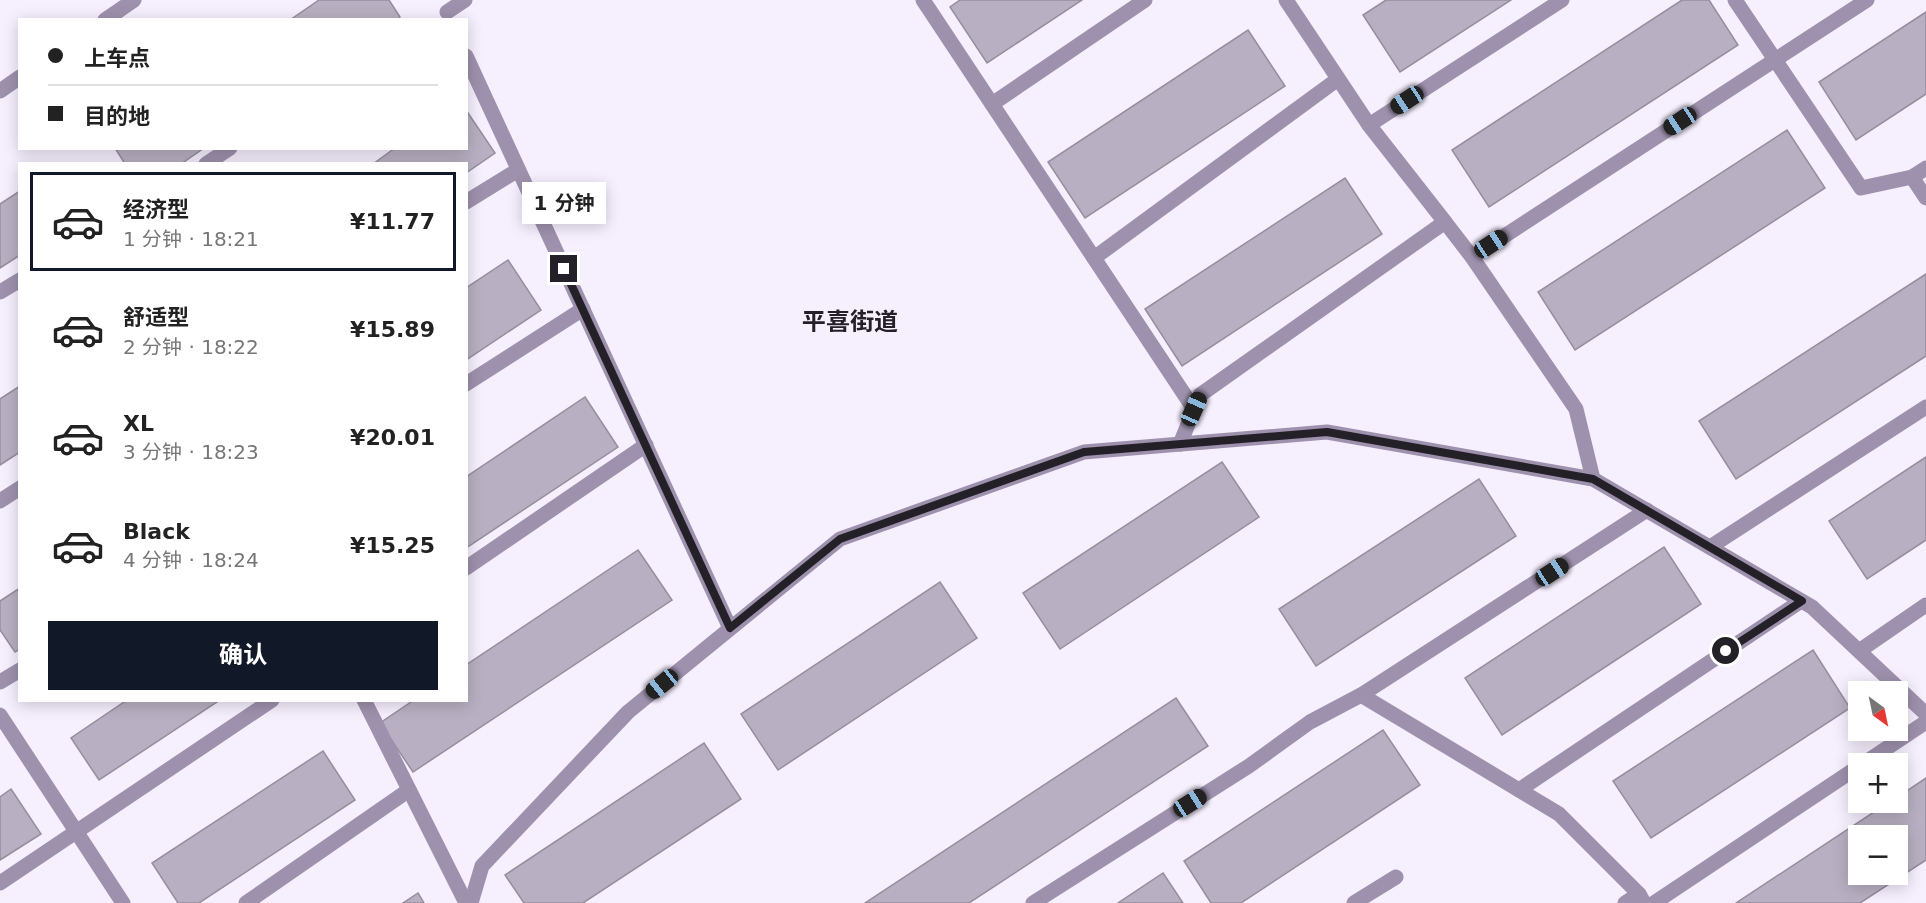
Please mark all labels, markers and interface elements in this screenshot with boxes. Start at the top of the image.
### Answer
text: 上车点 [84,46,150,71]
car [1387,83,1427,117]
text: 目的地 [84,104,150,129]
car [1660,104,1700,138]
callout: 1 分钟 [522,182,606,224]
text: 1 分钟 [534,191,594,215]
icon: car [51,195,105,249]
text: 经济型 [123,197,189,222]
text: ¥11.77 [350,209,435,234]
text: 1 分钟 · 18:21 [123,227,259,251]
car [1471,227,1511,261]
route end [550,255,577,282]
icon: car [51,303,105,357]
text: 舒适型 [123,305,189,330]
district label: 平喜街道 [802,308,898,336]
text: ¥15.89 [350,317,435,342]
text: 2 分钟 · 18:22 [123,335,259,359]
car [1178,389,1210,429]
icon: car [51,411,105,465]
text: XL [123,411,154,436]
text: ¥20.01 [350,425,435,450]
text: 3 分钟 · 18:23 [123,440,259,464]
icon: car [51,519,105,573]
text: Black [123,519,190,544]
text: ¥15.25 [350,533,435,558]
text: 4 分钟 · 18:24 [123,548,259,572]
car [1532,555,1572,589]
button: 确认 [48,621,438,690]
route start [1712,637,1739,664]
car [642,666,682,702]
north arrow [1848,681,1908,741]
map controls [1848,681,1908,885]
button: + [1848,753,1908,813]
car [1170,786,1210,820]
button: − [1848,825,1908,885]

